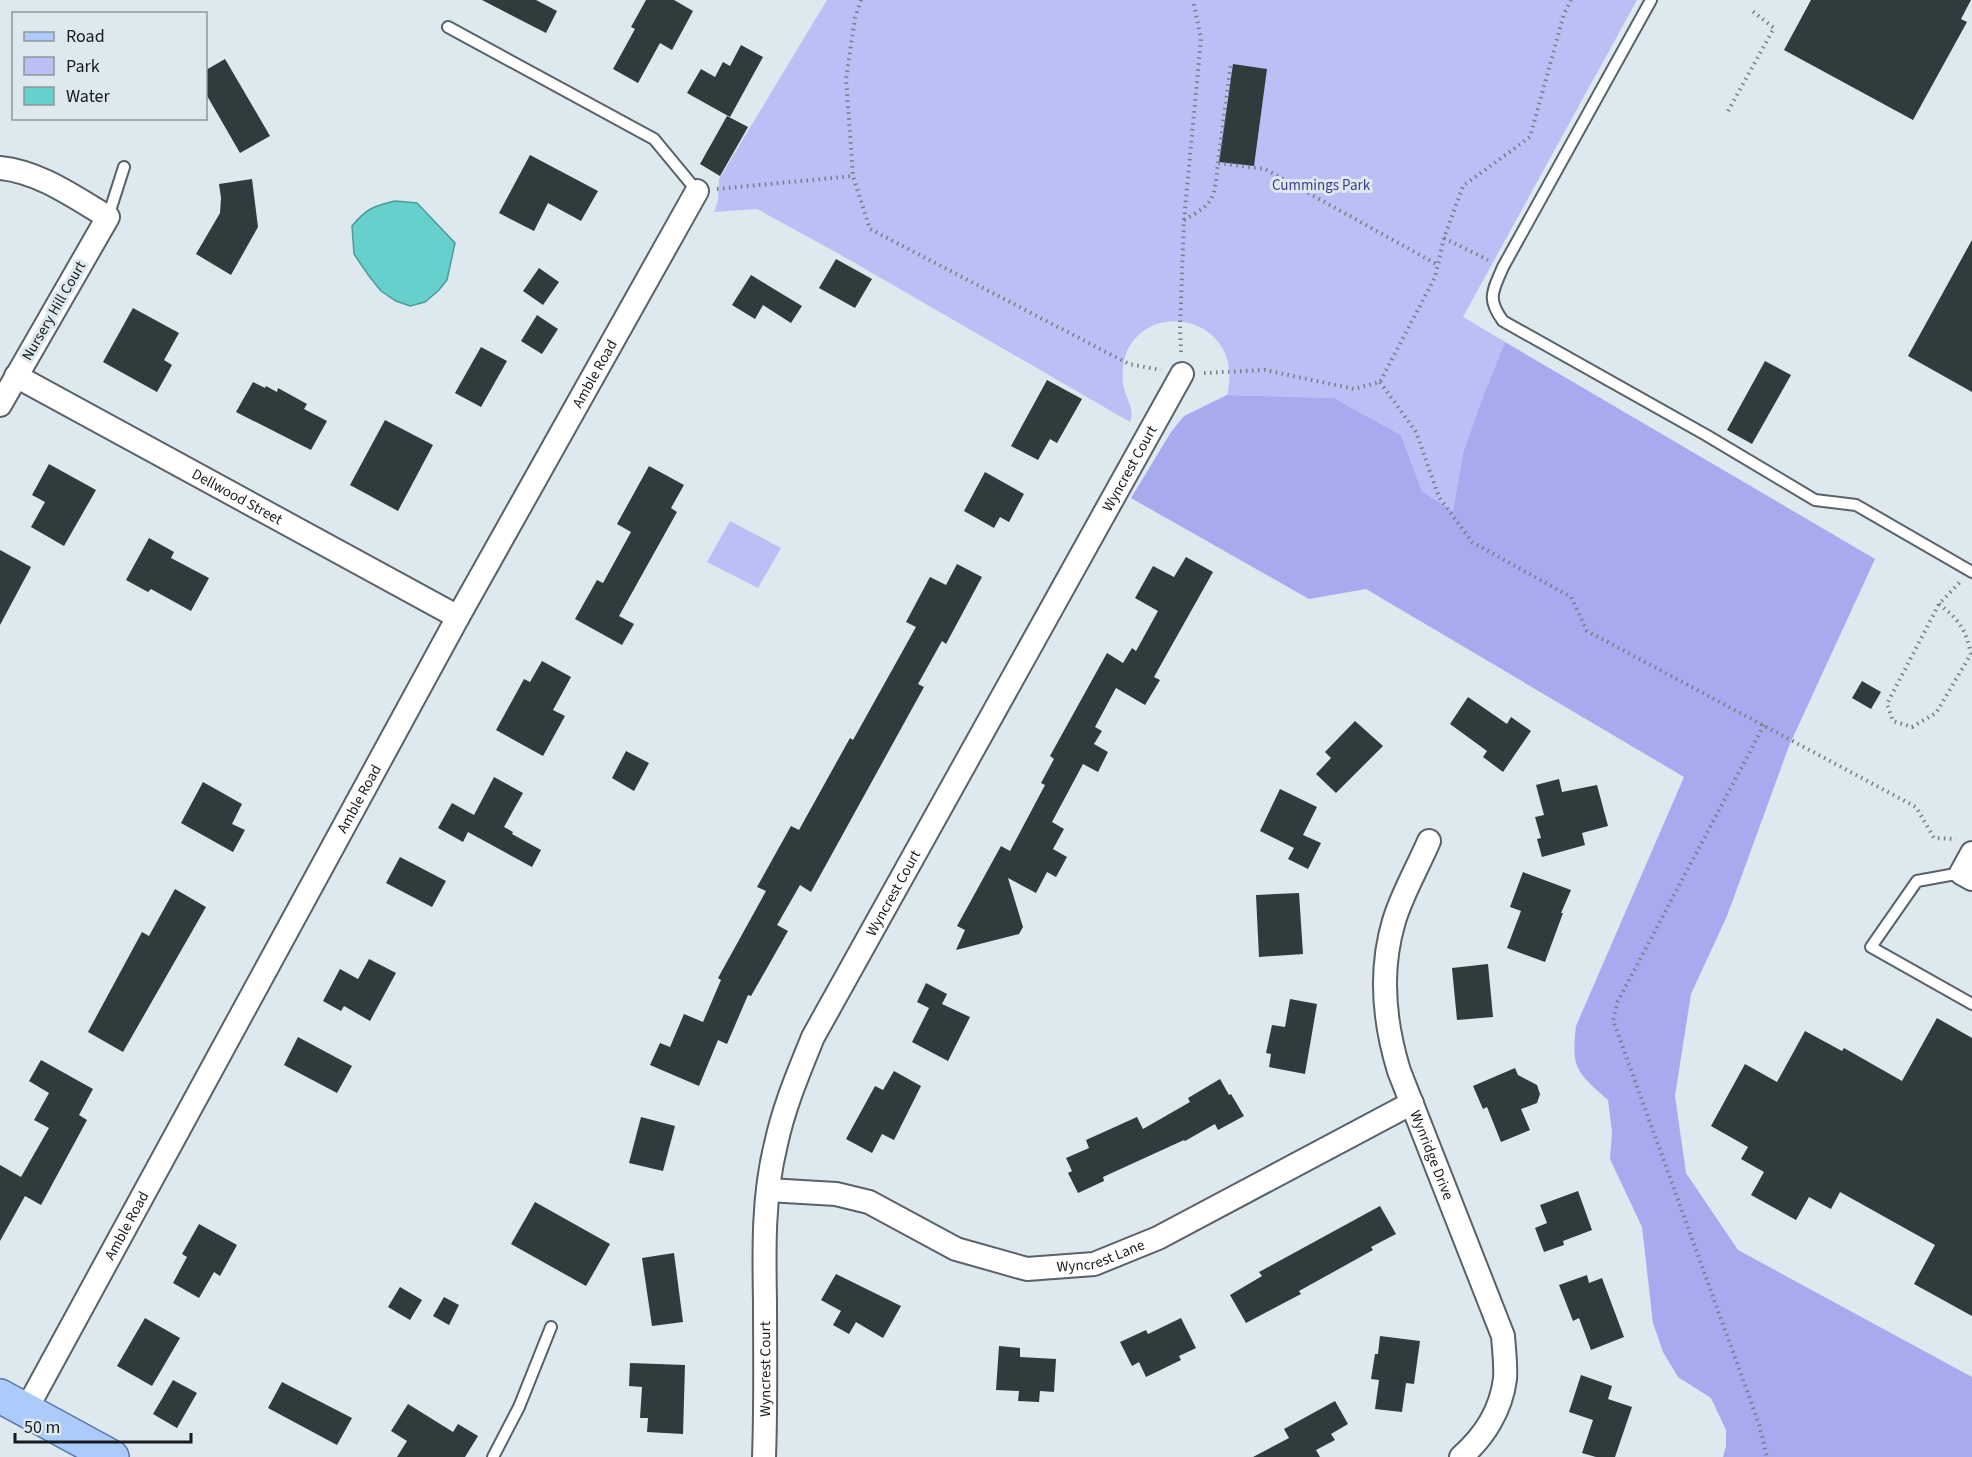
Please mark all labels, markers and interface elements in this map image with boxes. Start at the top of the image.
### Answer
legend [12,12,207,120]
text: Road [66,24,105,49]
text: Park [66,54,100,79]
text: Water [66,84,110,109]
park label: Cummings Park [1272,175,1371,196]
street label: Nursery Hill Court [17,257,91,365]
street label: Amble Road [567,336,622,412]
street label: Wyncrest Court [1097,421,1162,515]
street label: Dellwood Street [188,463,286,530]
street label: Amble Road [332,761,386,837]
street label: Wyncrest Court [861,846,926,940]
street label: Wynridge Drive [1405,1107,1459,1203]
street label: Amble Road [99,1187,154,1264]
street label: Wyncrest Lane [1056,1234,1148,1277]
street label: Wyncrest Court [755,1321,776,1417]
scale bar [15,1406,190,1444]
text: 50 m [24,1415,60,1440]

